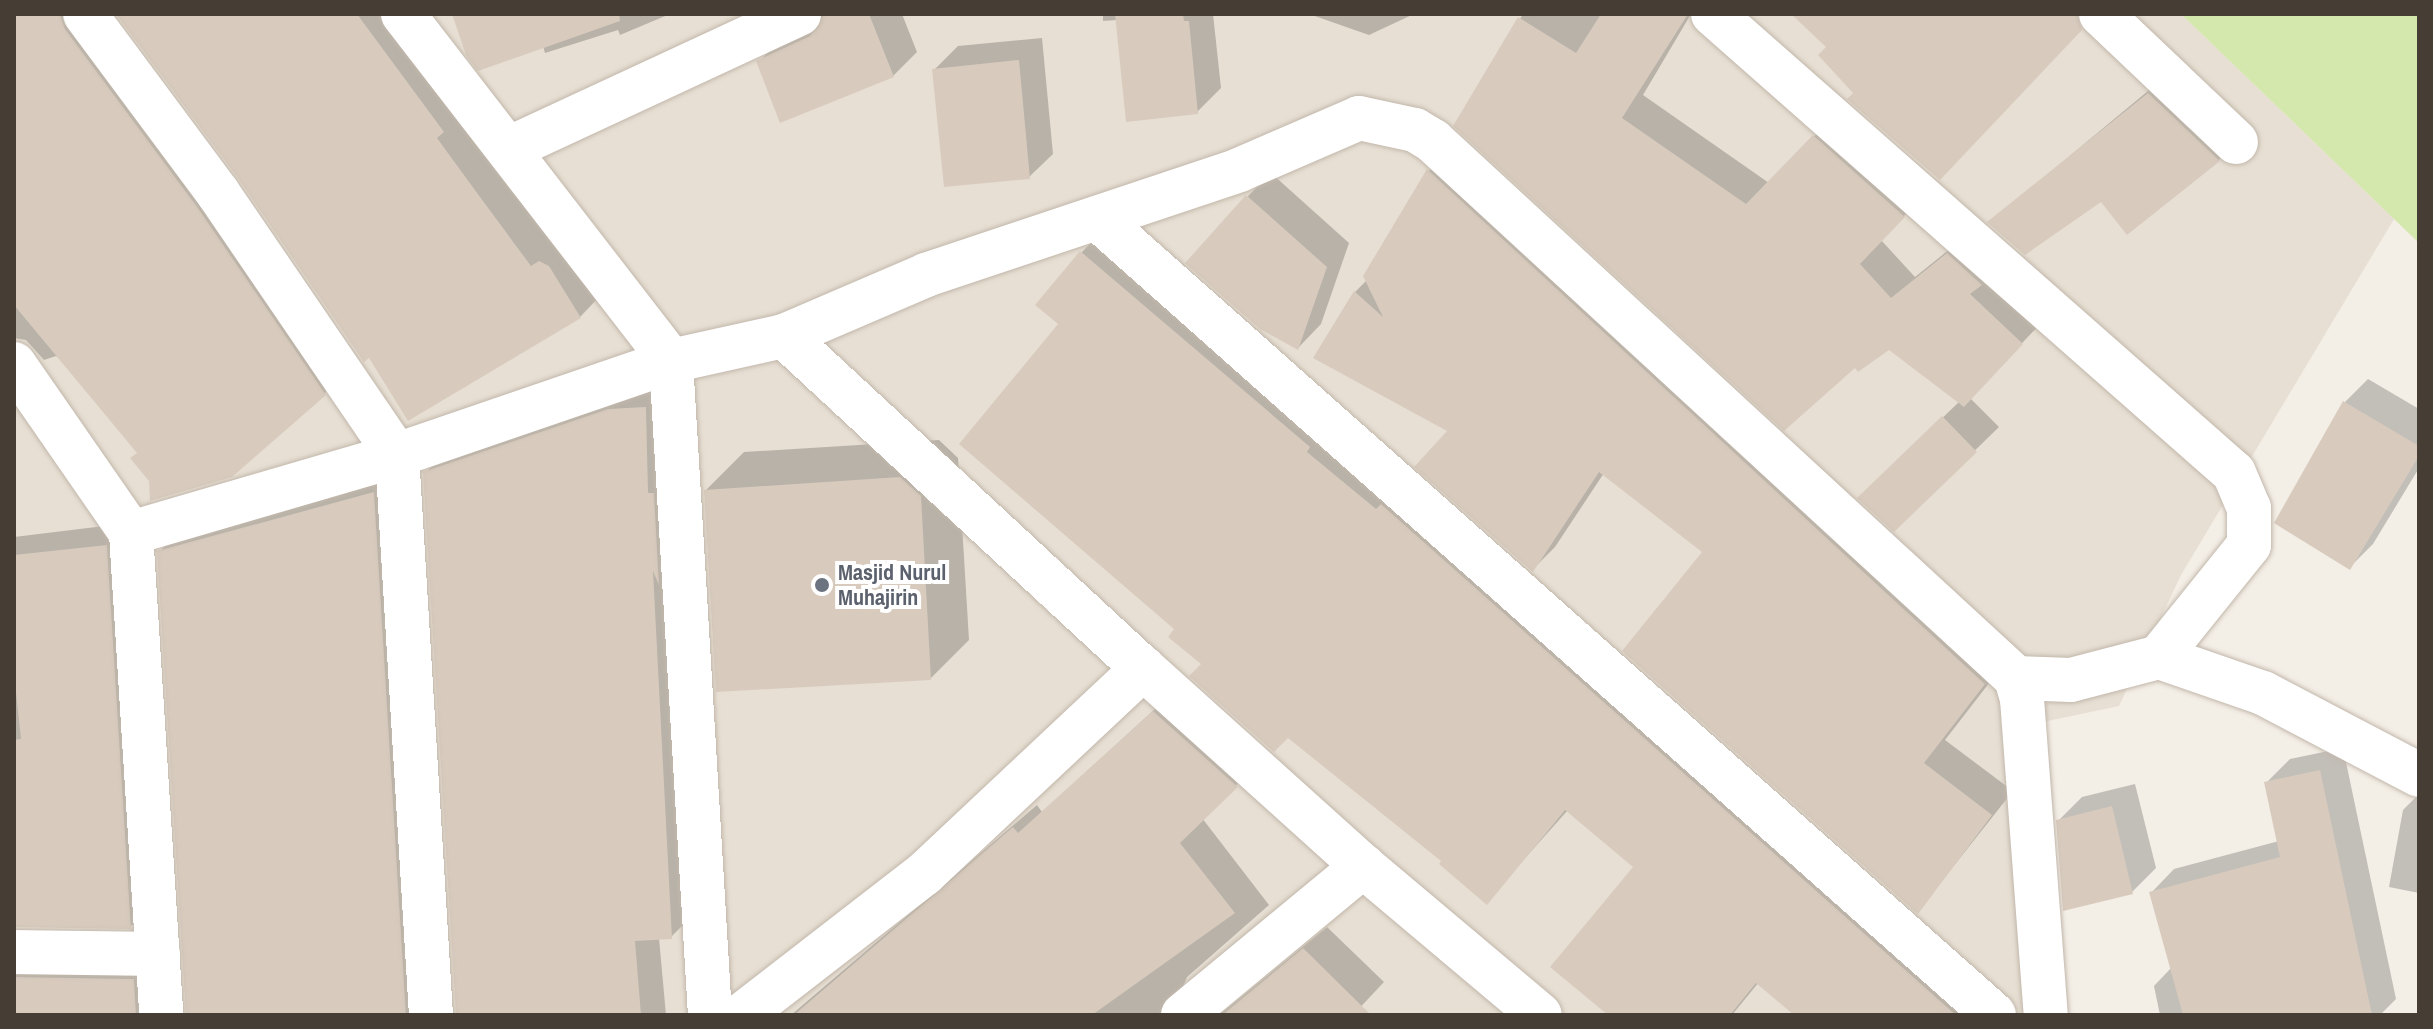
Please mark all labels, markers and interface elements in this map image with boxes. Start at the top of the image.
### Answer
place label: Masjid Nurul Muhajirin [838,559,946,610]
marker: Masjid Nurul Muhajirin [813,576,831,594]

